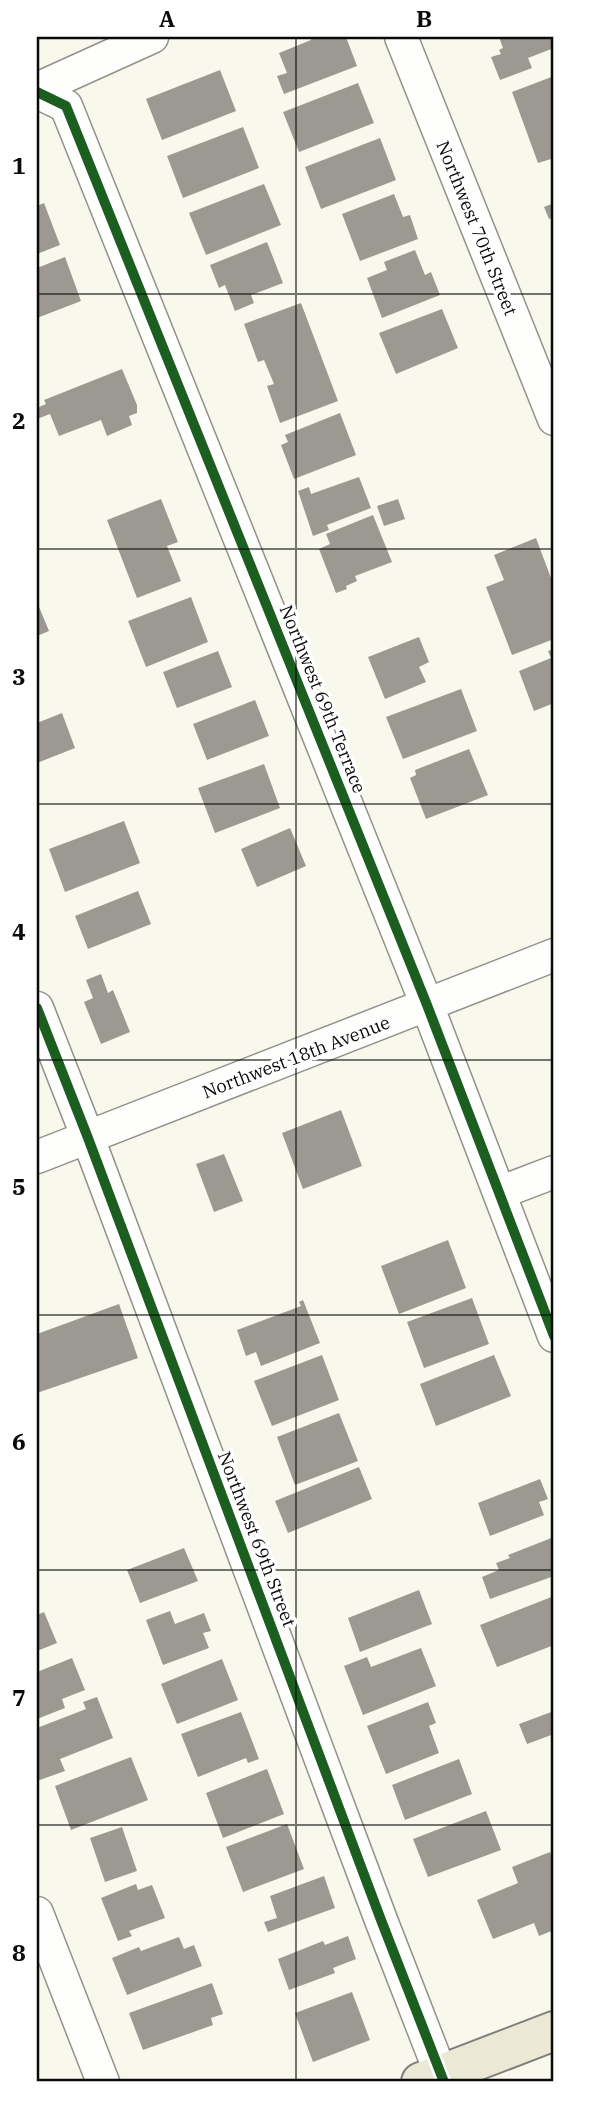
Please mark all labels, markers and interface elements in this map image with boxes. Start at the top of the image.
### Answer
text: A [159,3,175,33]
text: B [416,3,432,33]
street label: Northwest 70th Street [431,137,523,319]
text: 1 [12,150,26,180]
text: 2 [12,405,26,435]
street label: Northwest 69th Terrace [275,602,371,796]
text: 3 [12,661,26,691]
text: 4 [12,916,26,946]
street label: Northwest 18th Avenue [199,1011,393,1103]
text: 5 [12,1171,26,1201]
text: 6 [12,1426,26,1456]
street label: Northwest 69th Street [213,1448,301,1630]
text: 7 [12,1682,26,1712]
text: 8 [12,1937,26,1967]

